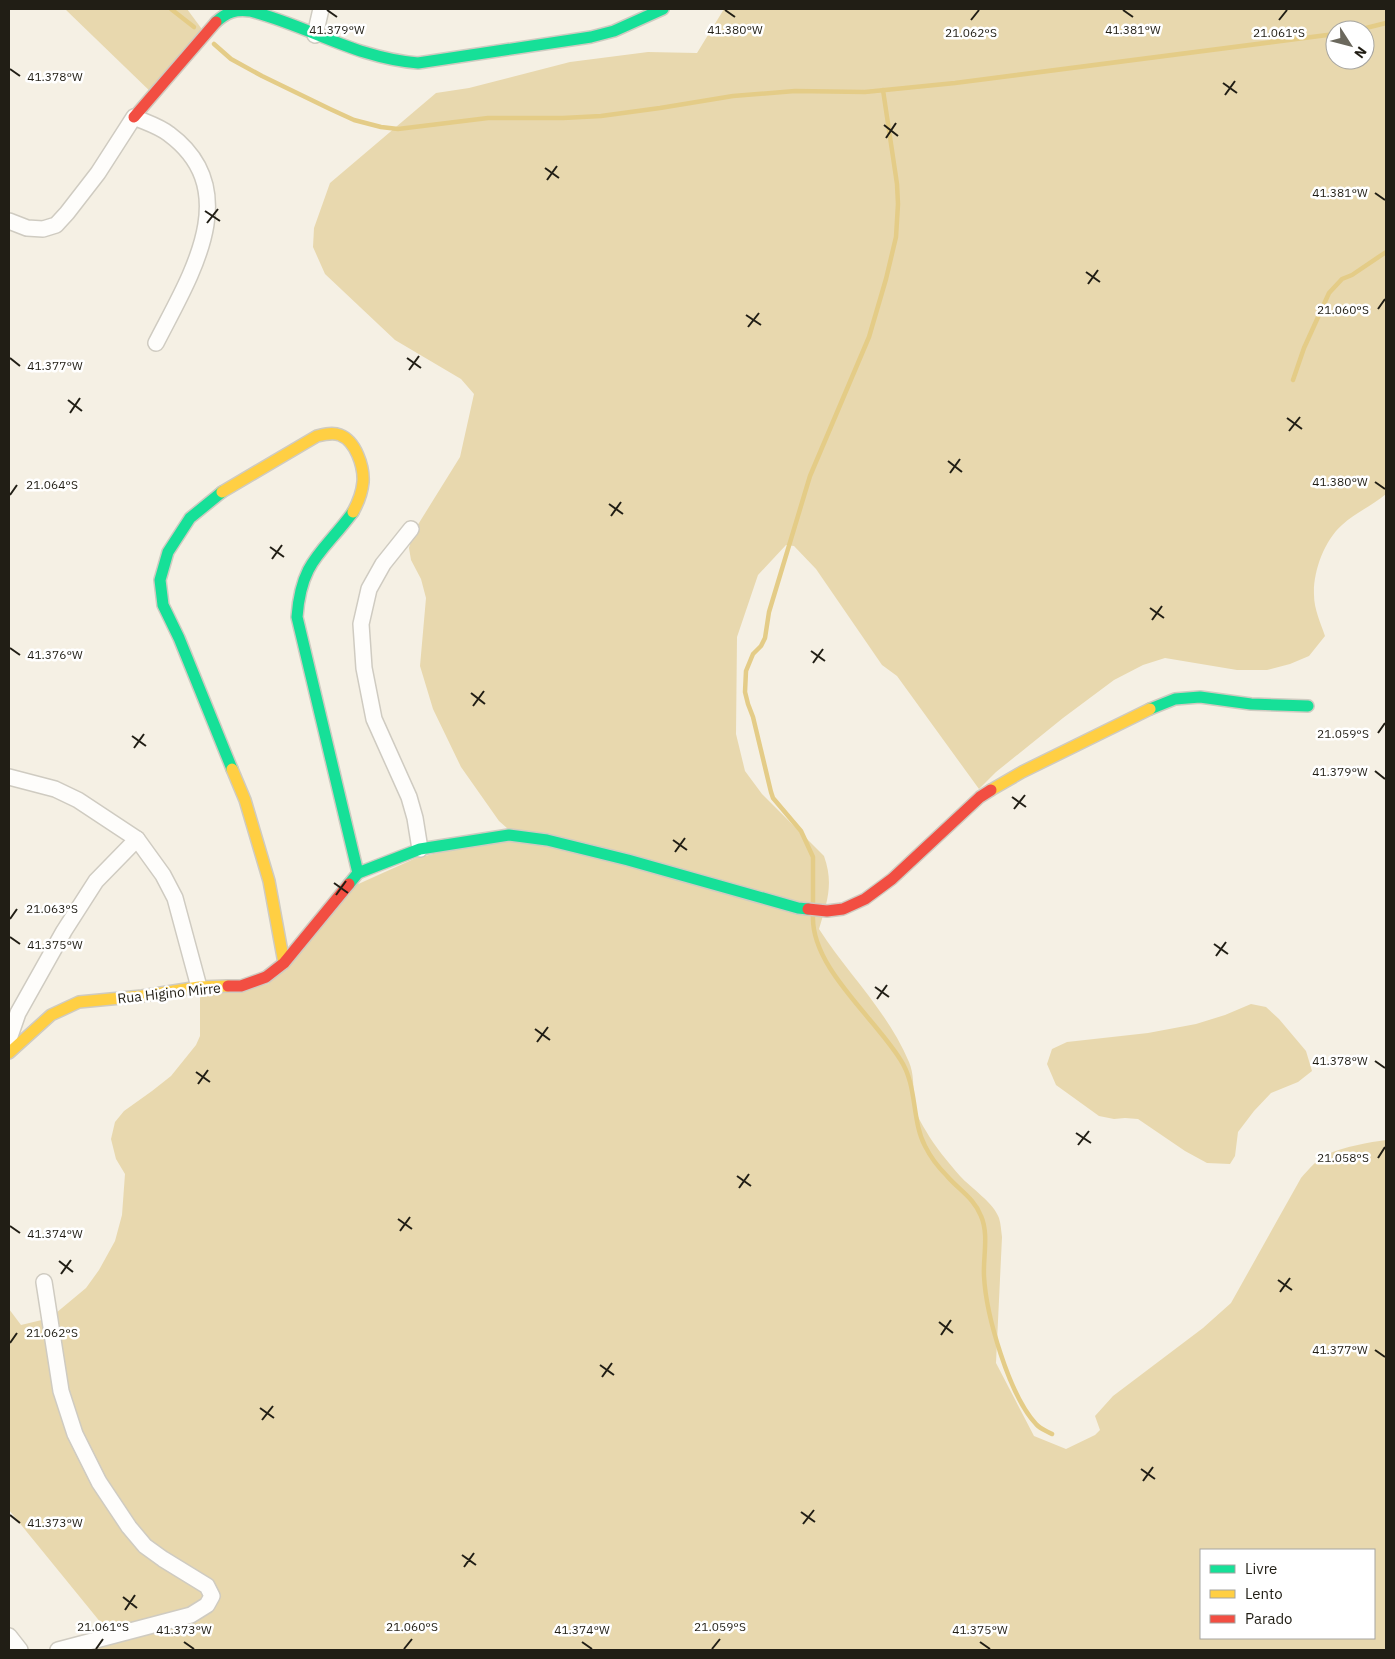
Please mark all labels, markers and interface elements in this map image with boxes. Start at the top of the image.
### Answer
north arrow [1325,20,1375,70]
text: 41.379°W [309,22,365,37]
text: 41.380°W [707,22,763,37]
text: 41.381°W [1105,22,1161,37]
text: 21.062°S [945,25,997,40]
text: 21.061°S [1253,25,1305,40]
text: N [1350,43,1371,62]
text: 41.378°W [27,69,83,84]
text: 41.381°W [1312,185,1368,200]
text: 21.060°S [1317,302,1369,317]
text: 41.377°W [27,358,83,373]
text: 41.380°W [1312,474,1368,489]
text: 21.064°S [26,477,78,492]
text: 41.376°W [27,647,83,662]
text: 21.059°S [1317,726,1369,741]
text: 41.379°W [1312,764,1368,779]
text: 21.063°S [26,901,78,916]
text: 41.375°W [27,937,83,952]
street label: Rua Higino Mirre [116,979,222,1007]
text: 41.378°W [1312,1053,1368,1068]
text: 21.058°S [1317,1150,1369,1165]
text: 41.374°W [27,1226,83,1241]
text: 21.062°S [26,1325,78,1340]
text: 41.377°W [1312,1342,1368,1357]
text: 41.373°W [27,1515,83,1530]
legend [1200,1549,1375,1639]
text: Livre [1245,1559,1277,1578]
text: Lento [1245,1584,1283,1603]
text: Parado [1245,1609,1293,1628]
text: 21.061°S [77,1619,129,1634]
text: 21.060°S [386,1619,438,1634]
text: 21.059°S [694,1619,746,1634]
text: 41.373°W [156,1622,212,1637]
text: 41.374°W [554,1622,610,1637]
text: 41.375°W [952,1622,1008,1637]

